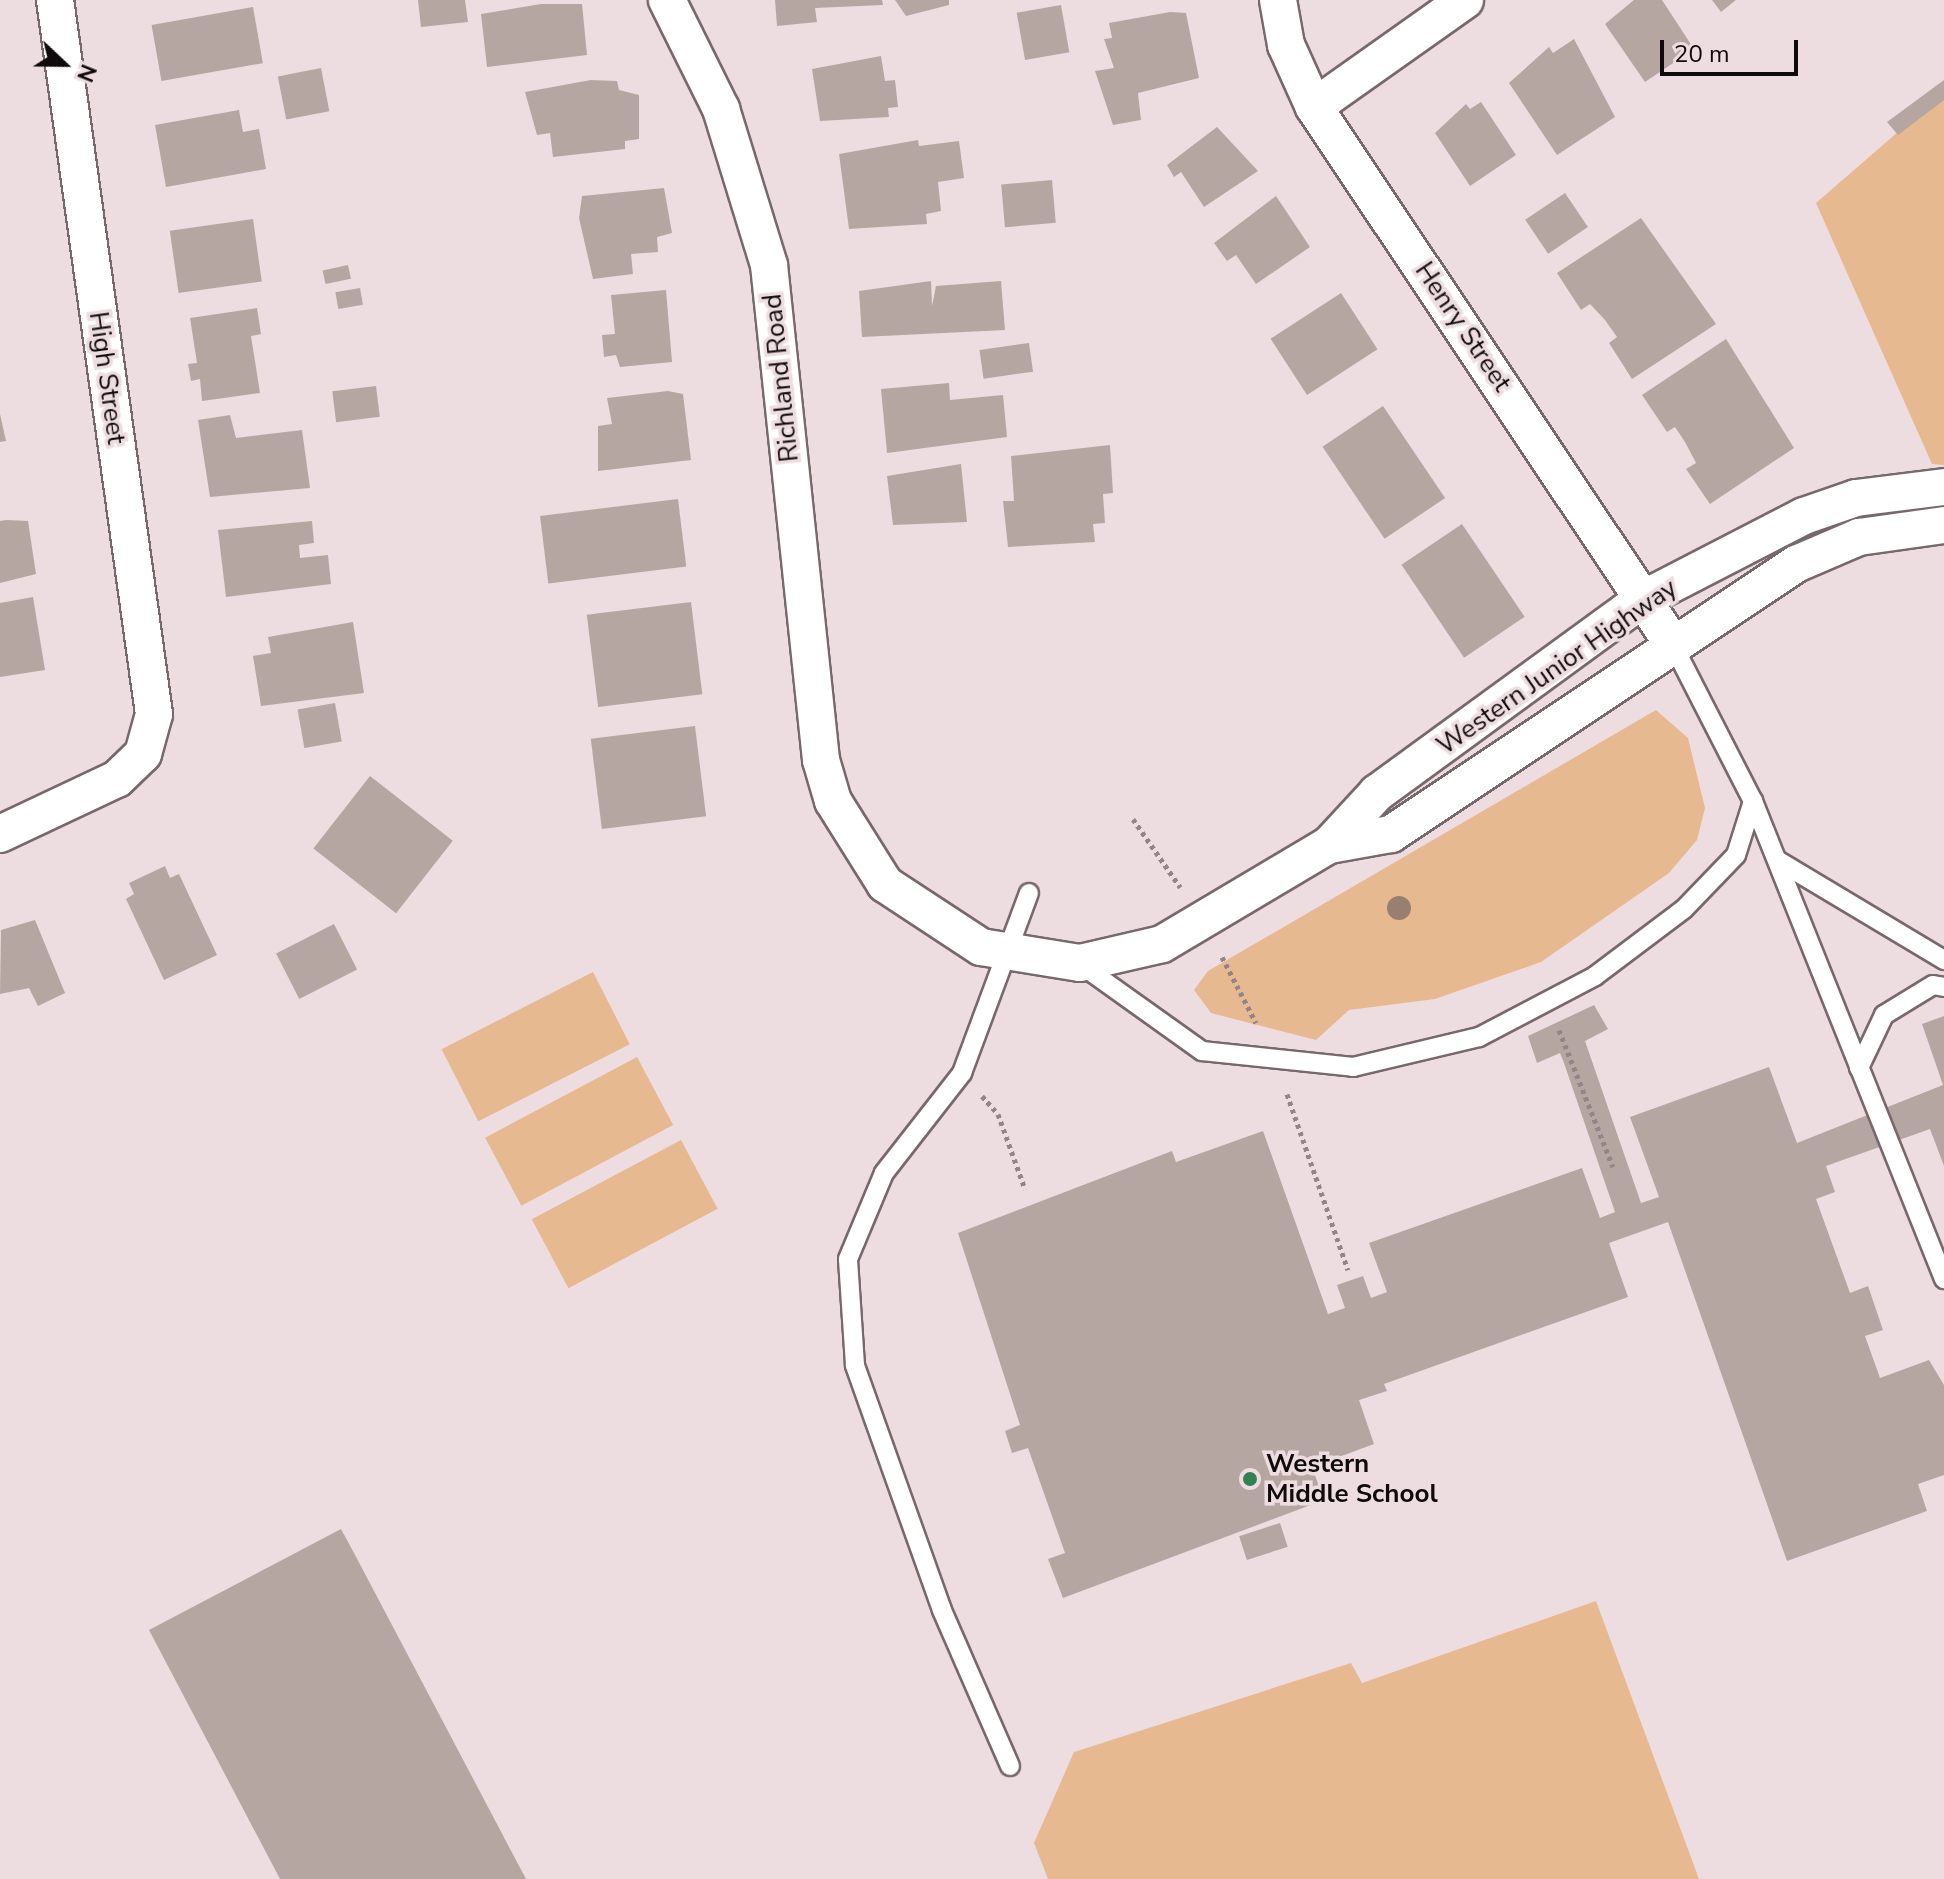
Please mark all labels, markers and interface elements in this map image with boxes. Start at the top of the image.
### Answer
north arrow [24,24,104,104]
scale bar [1664,24,1802,74]
text: 20 m [1674,38,1730,70]
text: N [69,60,103,86]
street label: Henry Street [1408,256,1518,398]
street label: Richland Road [757,292,805,464]
street label: High Street [82,310,132,446]
street label: Western Junior Highway [1431,572,1683,762]
place label: Western Middle School [1266,1448,1438,1510]
marker: Western Middle School [1241,1470,1259,1488]

